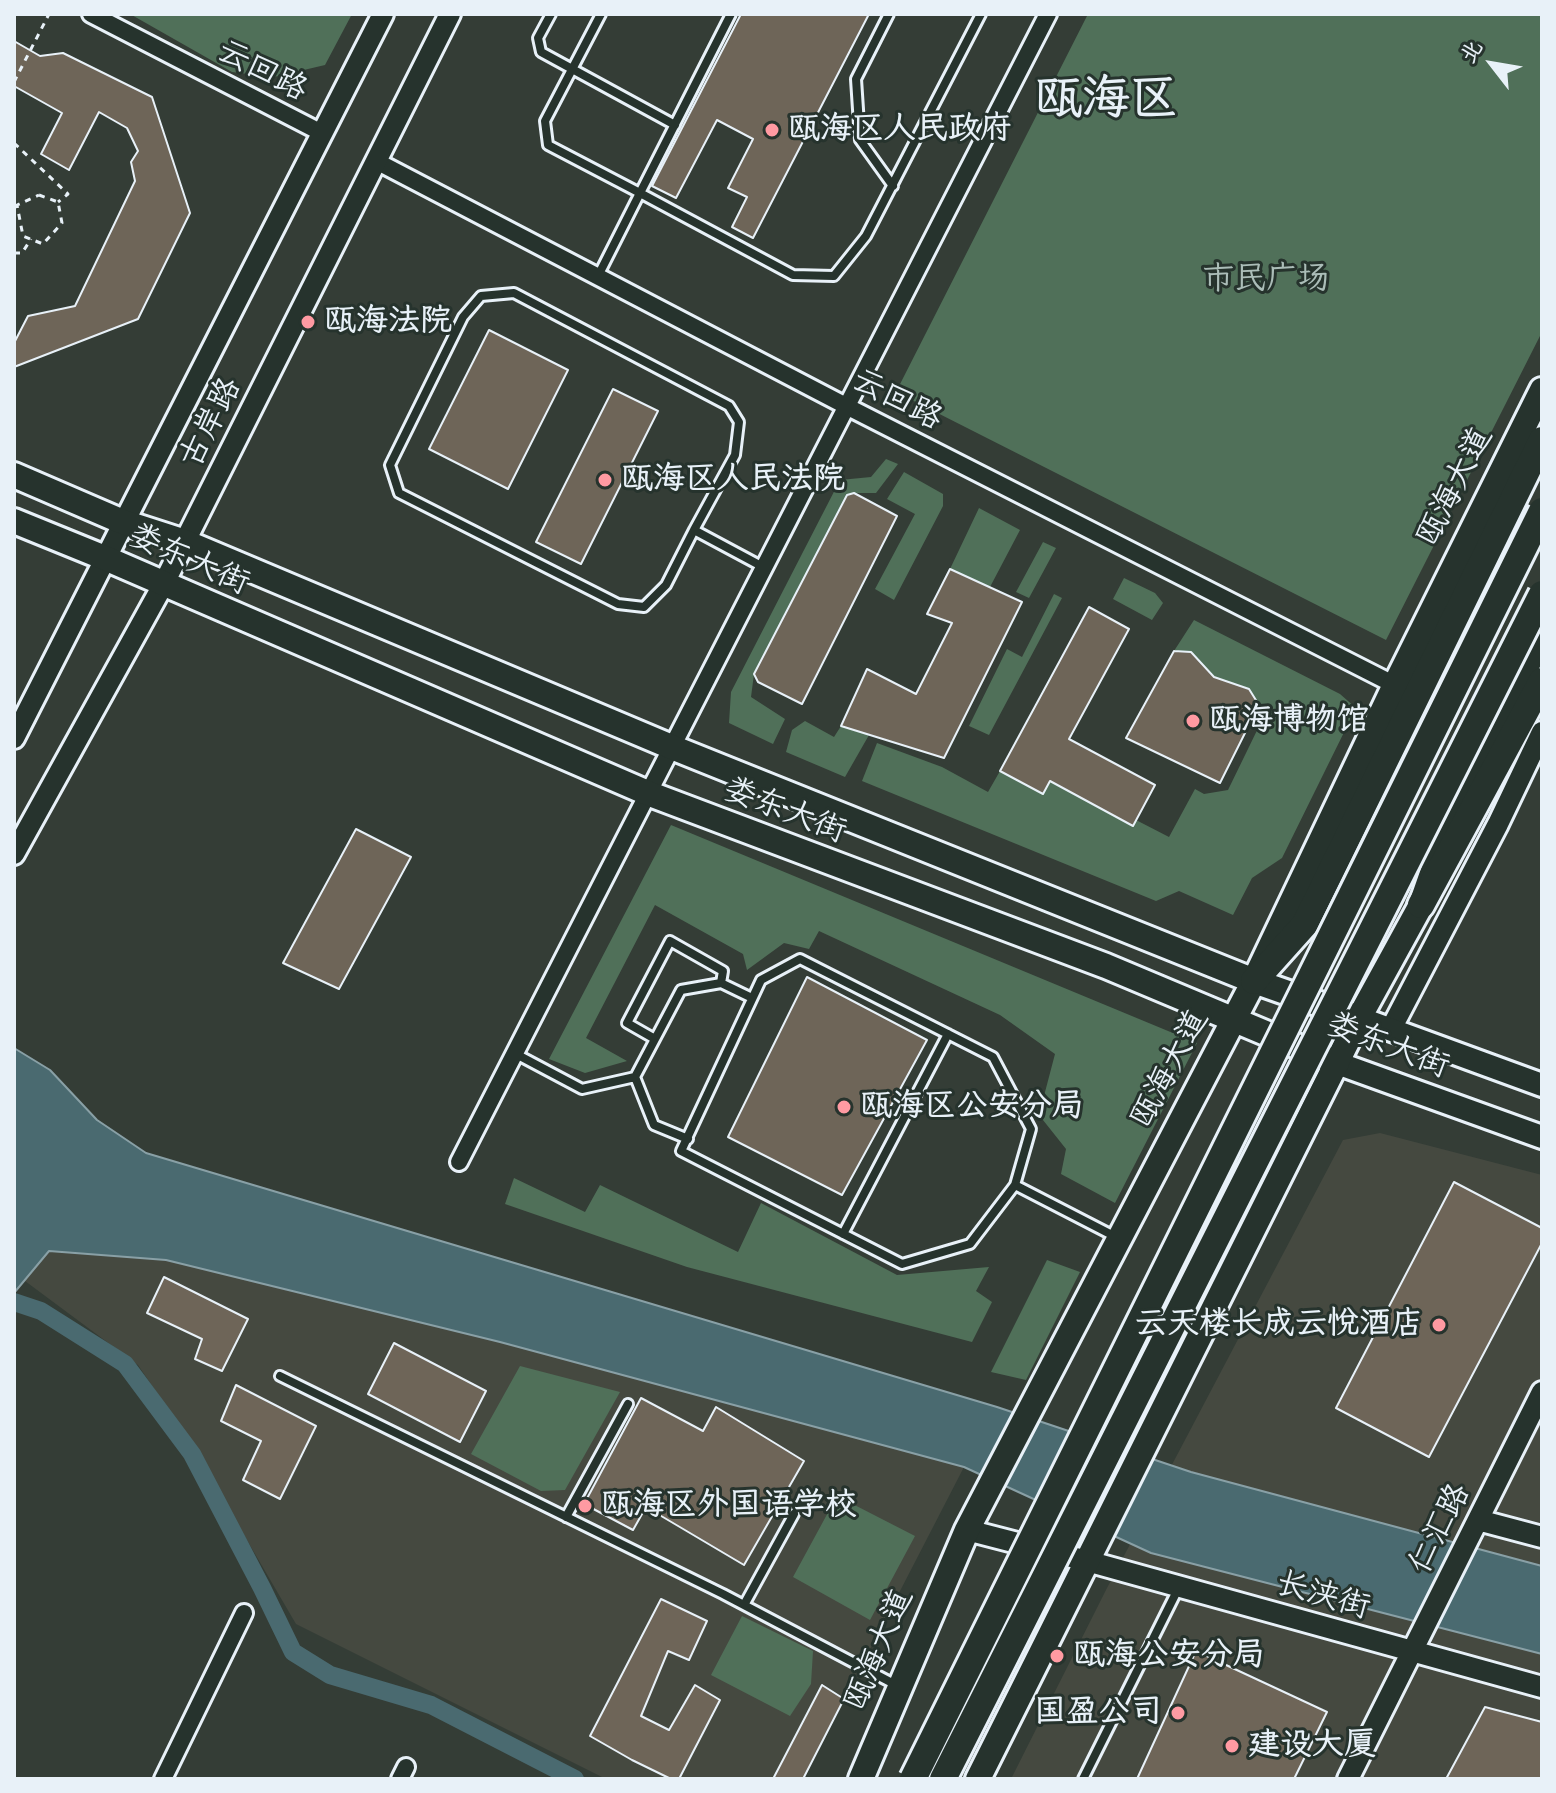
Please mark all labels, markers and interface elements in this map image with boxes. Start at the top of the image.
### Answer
north arrow [1452,24,1532,104]
street label: 云回路 [211,32,313,110]
text: 北 [1454,35,1489,68]
district label: 瓯海区 [1034,71,1178,129]
place label: 瓯海区人民政府 [788,111,1012,149]
marker: 瓯海区人民政府 [763,121,781,139]
park label: 市民广场 [1202,261,1330,299]
place label: 瓯海法院 [324,303,452,341]
marker: 瓯海法院 [299,313,317,331]
street label: 云回路 [846,361,948,439]
street label: 古岸路 [172,372,250,474]
street label: 瓯海大道 [1409,421,1501,553]
place label: 瓯海区人民法院 [621,461,845,499]
marker: 瓯海区人民法院 [596,471,614,489]
street label: 娄东大街 [123,516,255,604]
place label: 瓯海博物馆 [1209,702,1369,740]
marker: 瓯海博物馆 [1184,712,1202,730]
street label: 娄东大街 [718,770,852,852]
street label: 瓯海大道 [1123,1003,1217,1135]
street label: 娄东大街 [1321,1005,1455,1087]
place label: 瓯海区公安分局 [860,1088,1084,1126]
marker: 瓯海区公安分局 [835,1098,853,1116]
place label: 云天楼长成云悦酒店 [1135,1306,1423,1344]
marker: 云天楼长成云悦酒店 [1430,1316,1448,1334]
street label: 仁汇路 [1401,1478,1479,1580]
place label: 瓯海区外国语学校 [601,1487,857,1525]
marker: 瓯海区外国语学校 [576,1497,594,1515]
street label: 长浃街 [1272,1564,1374,1628]
street label: 瓯海大道 [836,1584,922,1716]
place label: 瓯海公安分局 [1073,1637,1265,1675]
marker: 瓯海公安分局 [1048,1647,1066,1665]
place label: 国盈公司 [1034,1694,1162,1732]
marker: 国盈公司 [1169,1704,1187,1722]
place label: 建设大厦 [1248,1727,1376,1765]
marker: 建设大厦 [1223,1737,1241,1755]

